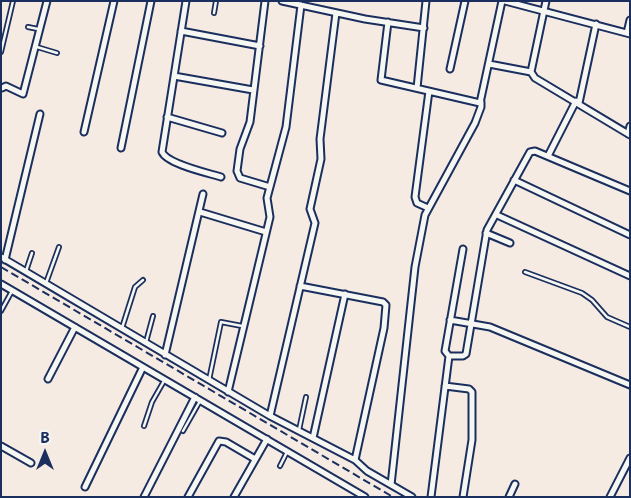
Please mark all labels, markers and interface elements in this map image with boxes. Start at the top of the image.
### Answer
text: B [40,427,50,448]
north arrow [20,428,70,478]

